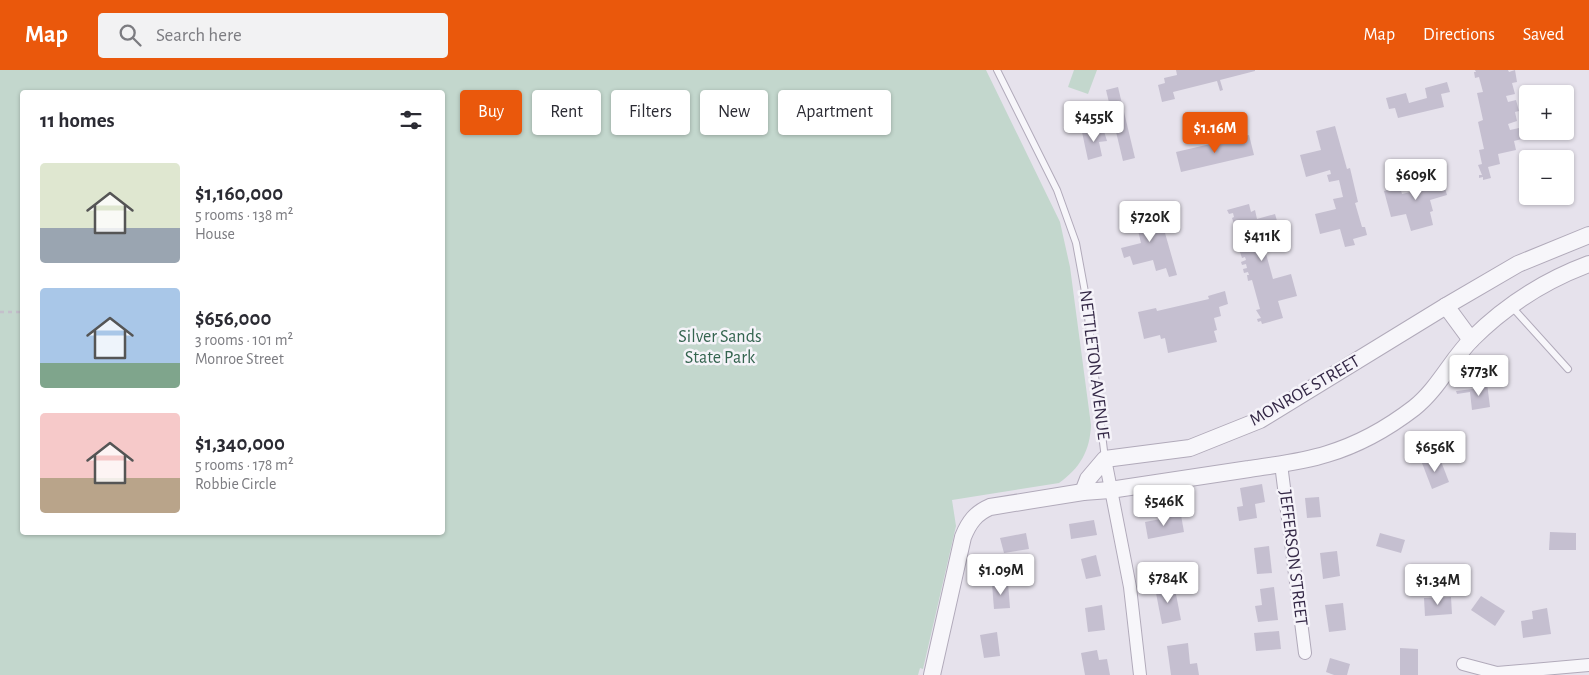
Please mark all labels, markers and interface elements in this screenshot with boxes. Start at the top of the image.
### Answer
search box [98,13,448,58]
icon: search [116,21,144,49]
text: Map [25,23,68,47]
text: Search here [156,26,242,45]
text: Map [1364,26,1395,44]
text: Directions [1423,26,1495,44]
text: Saved [1523,26,1564,44]
map controls [1519,85,1574,205]
button: + [1519,85,1574,140]
chip: Buy [460,90,522,135]
chip: Rent [532,90,601,135]
chip: Filters [611,90,690,135]
chip: New [700,90,768,135]
chip: Apartment [778,90,891,135]
pin: $455K [1059,100,1129,143]
icon: filters [397,106,425,134]
text: $455K [1075,109,1113,125]
text: 11 homes [40,110,115,131]
pin: $1.16M [1174,112,1256,154]
text: $1.16M [1194,120,1236,136]
button: − [1519,150,1574,205]
pin: $609K [1381,158,1451,201]
text: $609K [1396,167,1436,183]
icon: home [80,183,140,243]
text: $1,160,000 [195,183,283,204]
pin: $720K [1115,200,1185,243]
text: 5 rooms · 138 m² [195,207,293,223]
text: $720K [1130,209,1170,225]
pin: $411K [1227,220,1297,262]
text: House [195,226,235,242]
text: $411K [1244,228,1280,244]
street label: NETTLETON AVENUE [1076,289,1112,441]
icon: home [80,308,140,368]
text: $656,000 [195,308,271,329]
park label: Silver Sands State Park [678,328,762,367]
text: 3 rooms · 101 m² [195,332,293,348]
text: Monroe Street [195,351,284,367]
street label: MONROE STREET [1247,352,1363,430]
pin: $773K [1444,354,1514,397]
text: $773K [1460,363,1498,379]
pin: $656K [1400,430,1470,473]
icon: home [80,433,140,493]
text: $1,340,000 [195,433,285,454]
text: $656K [1416,439,1454,455]
text: 5 rooms · 178 m² [195,457,293,473]
text: Robbie Circle [195,476,276,492]
pin: $546K [1129,484,1199,527]
street label: JEFFERSON STREET [1276,489,1310,627]
text: $546K [1144,493,1184,509]
pin: $1.09M [960,554,1042,596]
text: $1.09M [978,562,1024,578]
pin: $784K [1133,562,1203,604]
pin: $1.34M [1397,564,1479,606]
text: $784K [1148,570,1188,586]
text: $1.34M [1416,572,1460,588]

